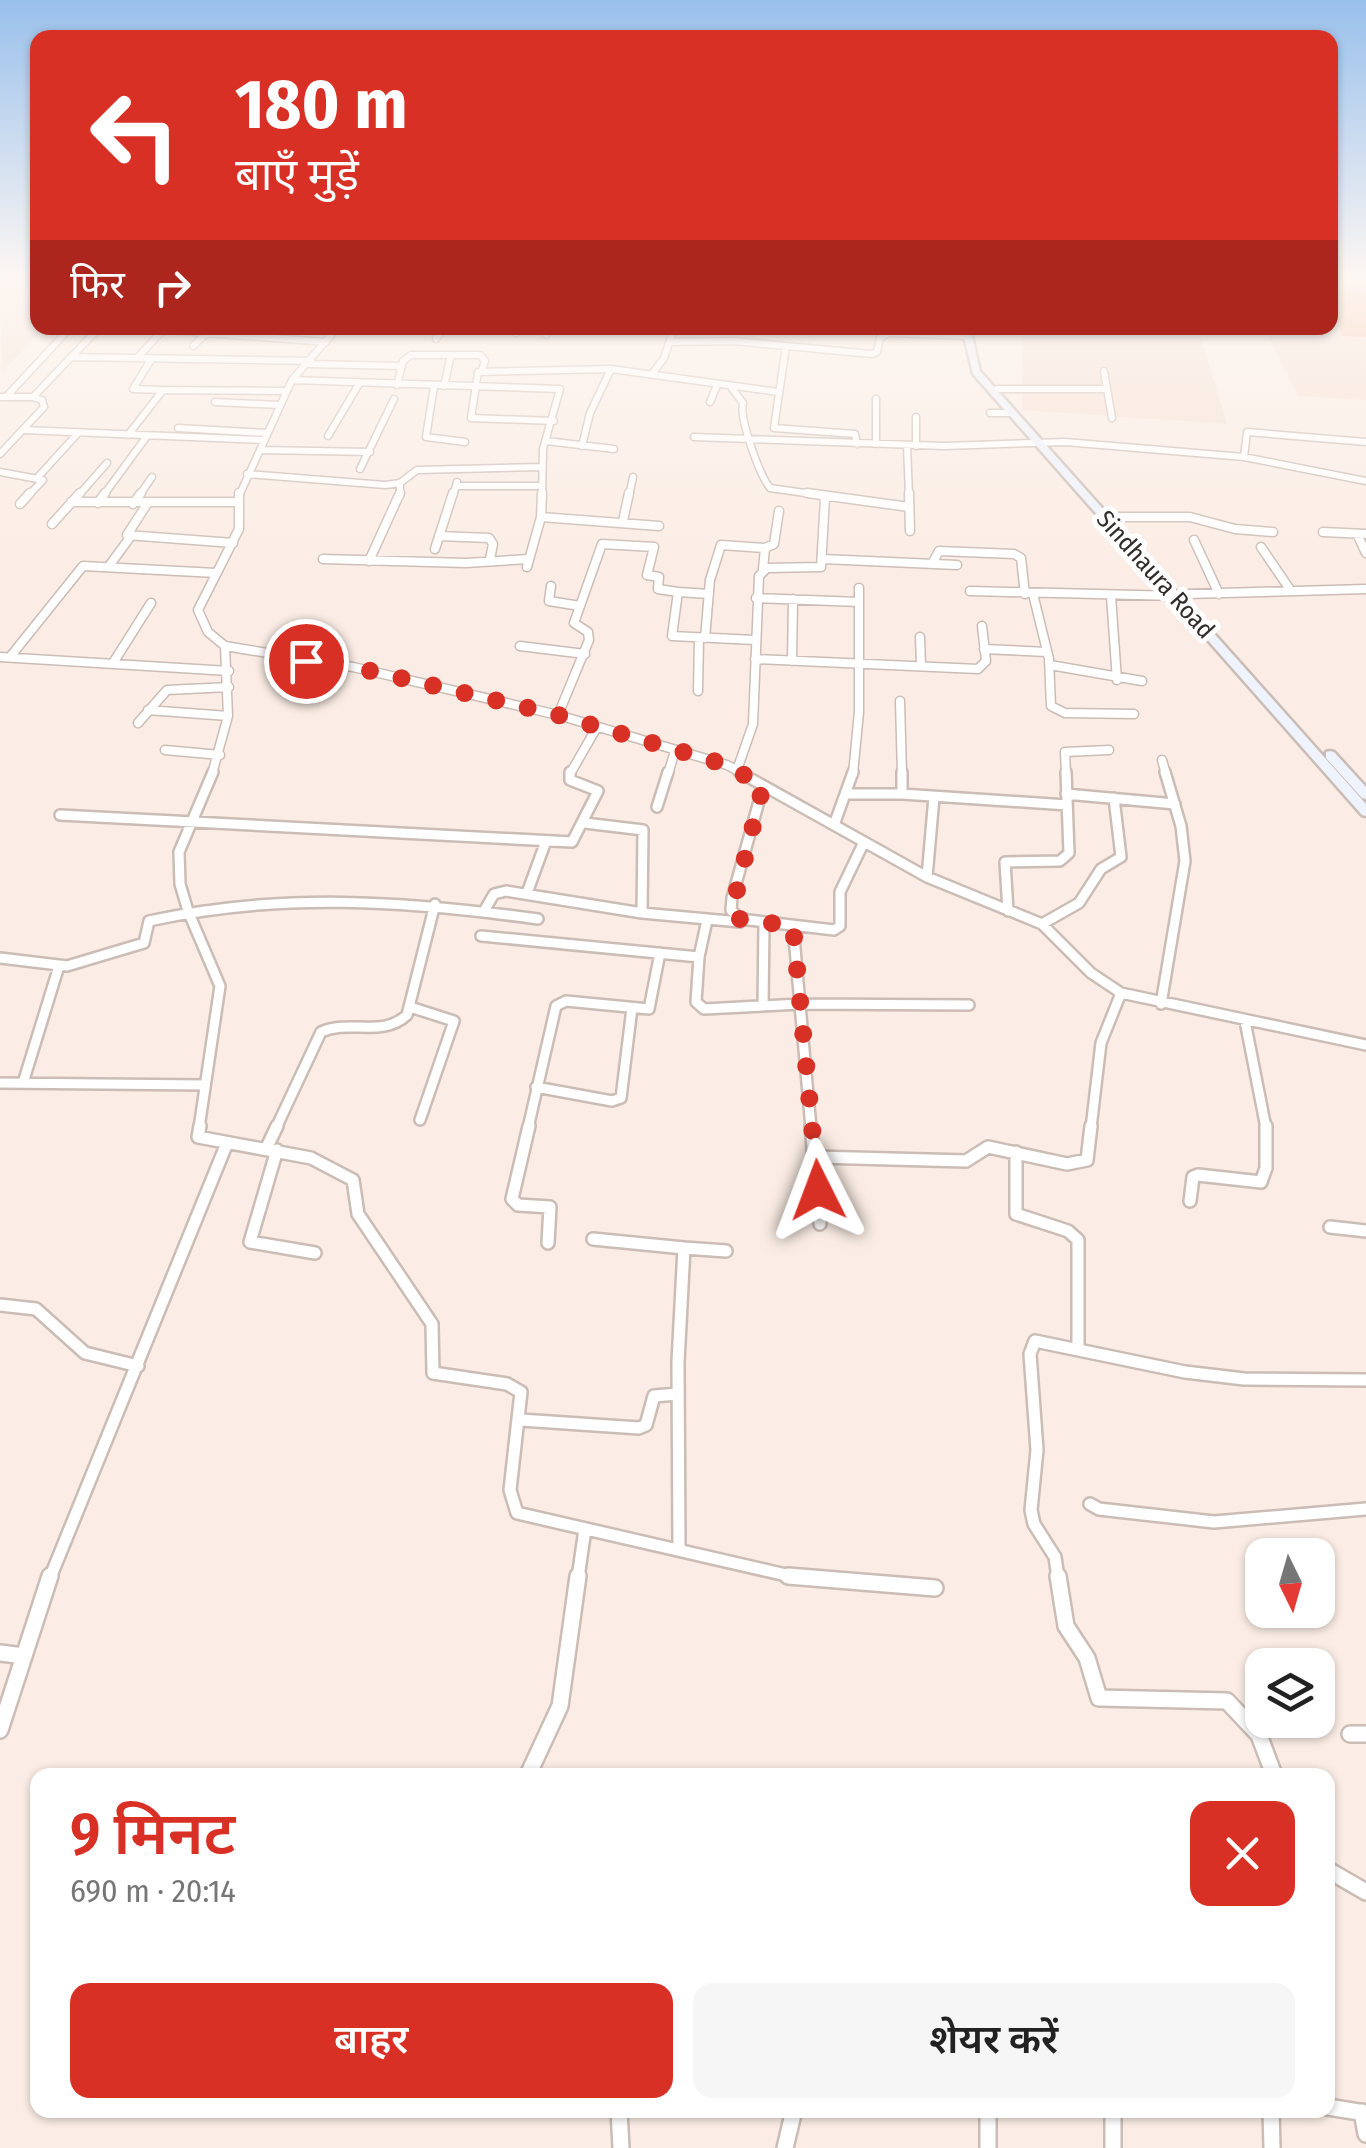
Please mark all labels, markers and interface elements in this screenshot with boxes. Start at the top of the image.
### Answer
text: 180 m [235,63,408,147]
icon: left [70,70,200,200]
text: बाएँ मुड़ें [235,148,359,202]
icon: right [145,260,200,315]
text: फिर [70,262,125,308]
street label: Sindhaura Road [1090,505,1220,645]
pin [264,619,349,704]
icon: arrive [279,634,334,689]
position arrow [766,1138,870,1242]
north arrow [1245,1538,1335,1628]
map controls [1245,1538,1335,1738]
button: layers [1245,1648,1335,1738]
text: 9 मिनट [70,1798,235,1870]
button: close [1190,1801,1295,1906]
text: 690 m · 20:14 [70,1872,236,1910]
button: बाहर [70,1983,673,2098]
button: शेयर करें [693,1983,1295,2098]

